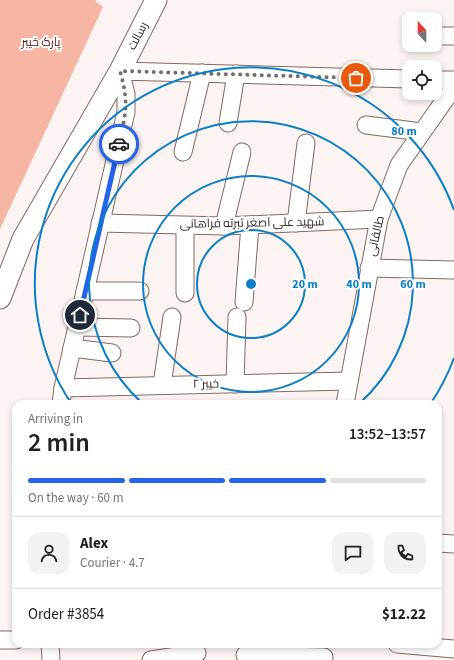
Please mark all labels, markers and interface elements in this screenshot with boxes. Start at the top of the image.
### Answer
north arrow [402,12,442,52]
map controls [402,12,442,100]
street label: رسالت [124,19,152,53]
park label: پارک خیبر [20,34,61,51]
button: locate [402,60,442,100]
pin [339,61,373,95]
icon: bag [345,67,367,89]
text: 80 m [391,123,417,140]
courier [99,124,139,164]
icon: car [108,133,130,155]
street label: شهید علی اصغر تبرته فراهانی [180,213,325,233]
street label: طالقانی [363,214,389,258]
text: 20 m [292,276,318,293]
text: 40 m [346,276,372,293]
text: 60 m [400,276,426,293]
centre of rings [244,277,258,291]
pin [63,298,97,332]
icon: home [69,304,91,326]
street label: خیبر ۲ [193,375,219,393]
text: Arriving in [28,410,83,428]
text: 2 min [28,424,90,461]
text: 13:52–13:57 [349,424,426,445]
text: On the way · 60 m [28,489,123,507]
button: person [28,532,70,574]
button: chat [332,532,374,574]
button: phone [384,532,426,574]
text: Alex [80,533,108,554]
text: Courier · 4.7 [80,554,145,572]
text: Order #3854 [28,604,104,625]
text: $12.22 [382,604,426,625]

